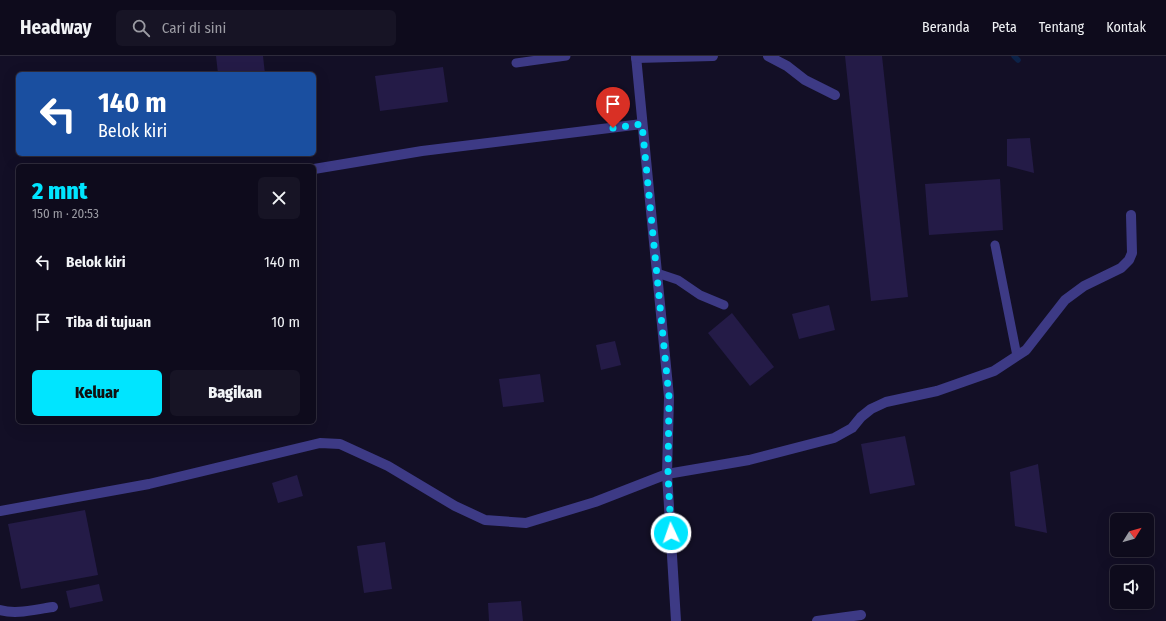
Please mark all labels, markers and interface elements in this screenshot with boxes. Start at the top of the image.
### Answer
search box [116,10,396,46]
text: Headway [20,16,92,39]
icon: search [130,17,152,39]
text: Cari di sini [162,19,226,37]
text: Beranda [922,19,970,36]
text: Peta [992,19,1017,36]
text: Tentang [1039,19,1084,36]
text: Kontak [1106,19,1146,36]
text: 140 m [98,86,167,119]
pin [596,87,630,128]
icon: left [32,88,84,140]
icon: arrive [602,93,624,115]
text: Belok kiri [98,120,167,142]
text: 2 mnt [32,177,88,205]
button: close [258,177,300,219]
text: 150 m · 20:53 [32,206,99,221]
icon: left [32,251,54,273]
text: Belok kiri [66,253,126,271]
text: 140 m [264,253,300,271]
icon: arrive [32,311,54,333]
text: Tiba di tujuan [66,313,151,331]
text: 10 m [271,313,300,331]
button: Keluar [32,370,162,416]
button: Bagikan [170,370,300,416]
position arrow [650,512,692,554]
north arrow [1110,513,1154,557]
map controls [1110,513,1154,609]
button: sound [1110,565,1154,609]

